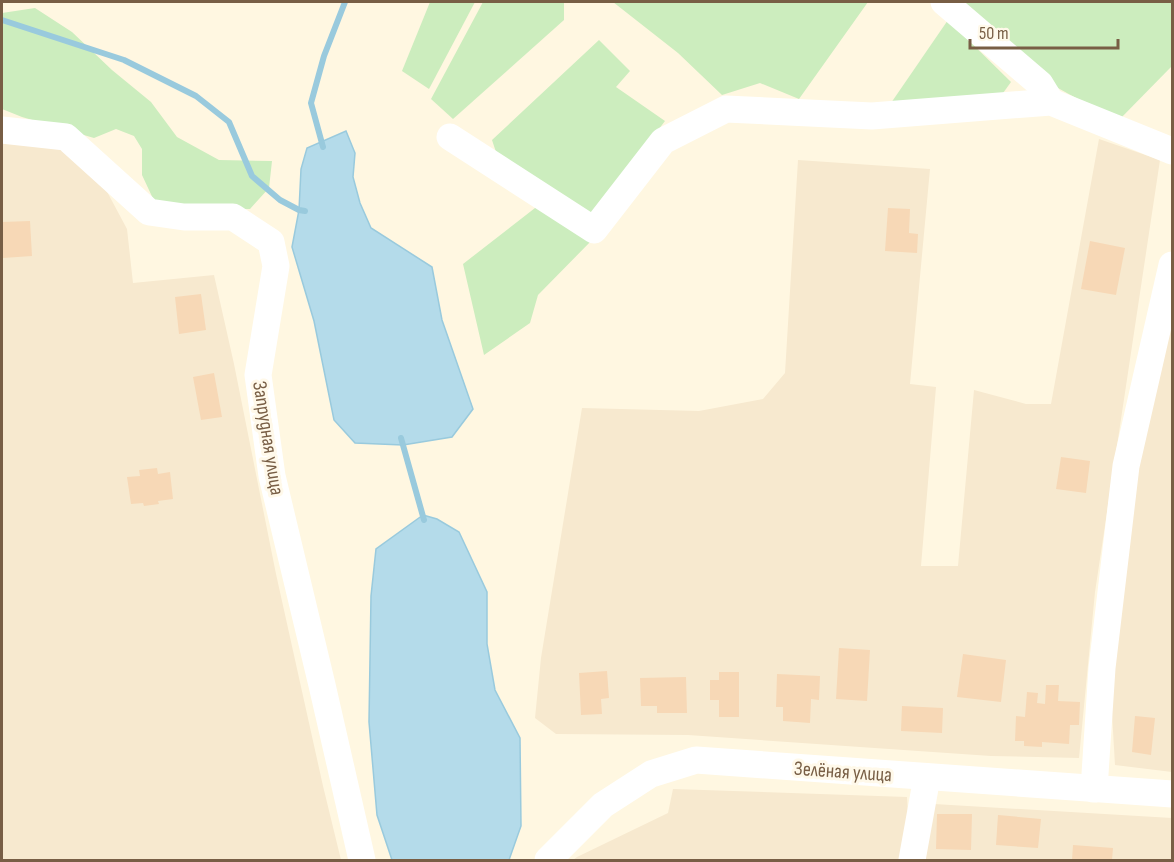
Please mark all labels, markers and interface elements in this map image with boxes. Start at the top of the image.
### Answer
scale bar [970,12,1118,50]
text: 50 m [979,23,1009,44]
street label: Запрудная улица [247,379,289,497]
street label: Зелёная улица [793,757,893,787]

